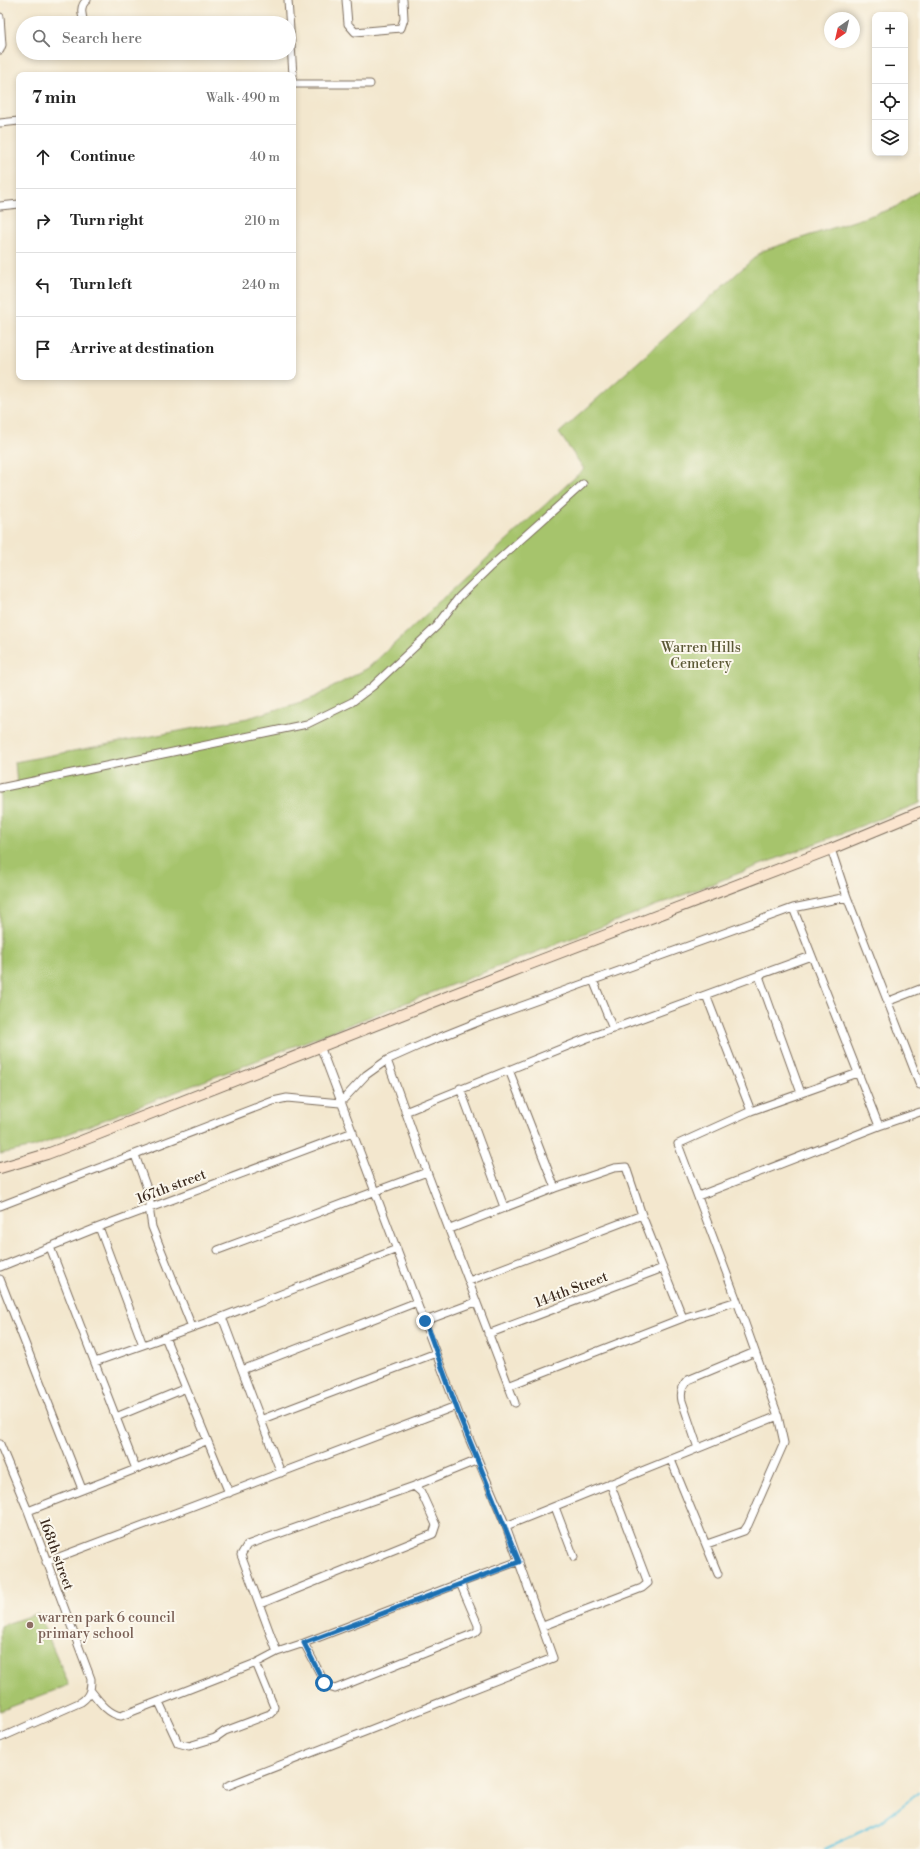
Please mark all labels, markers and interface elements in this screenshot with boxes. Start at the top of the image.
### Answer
north arrow [824,12,860,48]
map controls [872,12,908,156]
button: + [872,12,908,48]
search box [16,16,296,60]
icon: search [30,27,52,49]
text: Search here [62,29,142,48]
button: − [872,48,908,84]
button: locate [872,84,908,120]
text: 7 min [32,87,76,109]
text: Walk · 490 m [206,90,280,106]
button: layers [872,120,908,156]
icon: ahead [32,146,54,168]
text: Continue [70,147,135,166]
text: 40 m [250,149,280,165]
icon: right [32,210,54,232]
text: Turn right [70,211,144,230]
text: 210 m [245,213,280,229]
icon: left [32,274,54,296]
text: Turn left [70,275,132,294]
text: 240 m [242,277,280,293]
icon: arrive [32,338,54,360]
text: Arrive at destination [70,339,214,358]
park label: Warren Hills Cemetery [660,639,741,673]
street label: 167th street [134,1165,209,1208]
street label: 144th Street [532,1268,610,1312]
route end [416,1312,434,1330]
street label: 168th street [35,1516,77,1593]
place label: warren park 6 council primary school [37,1609,175,1643]
marker: warren park 6 council primary school [25,1620,35,1630]
route start [315,1674,333,1692]

